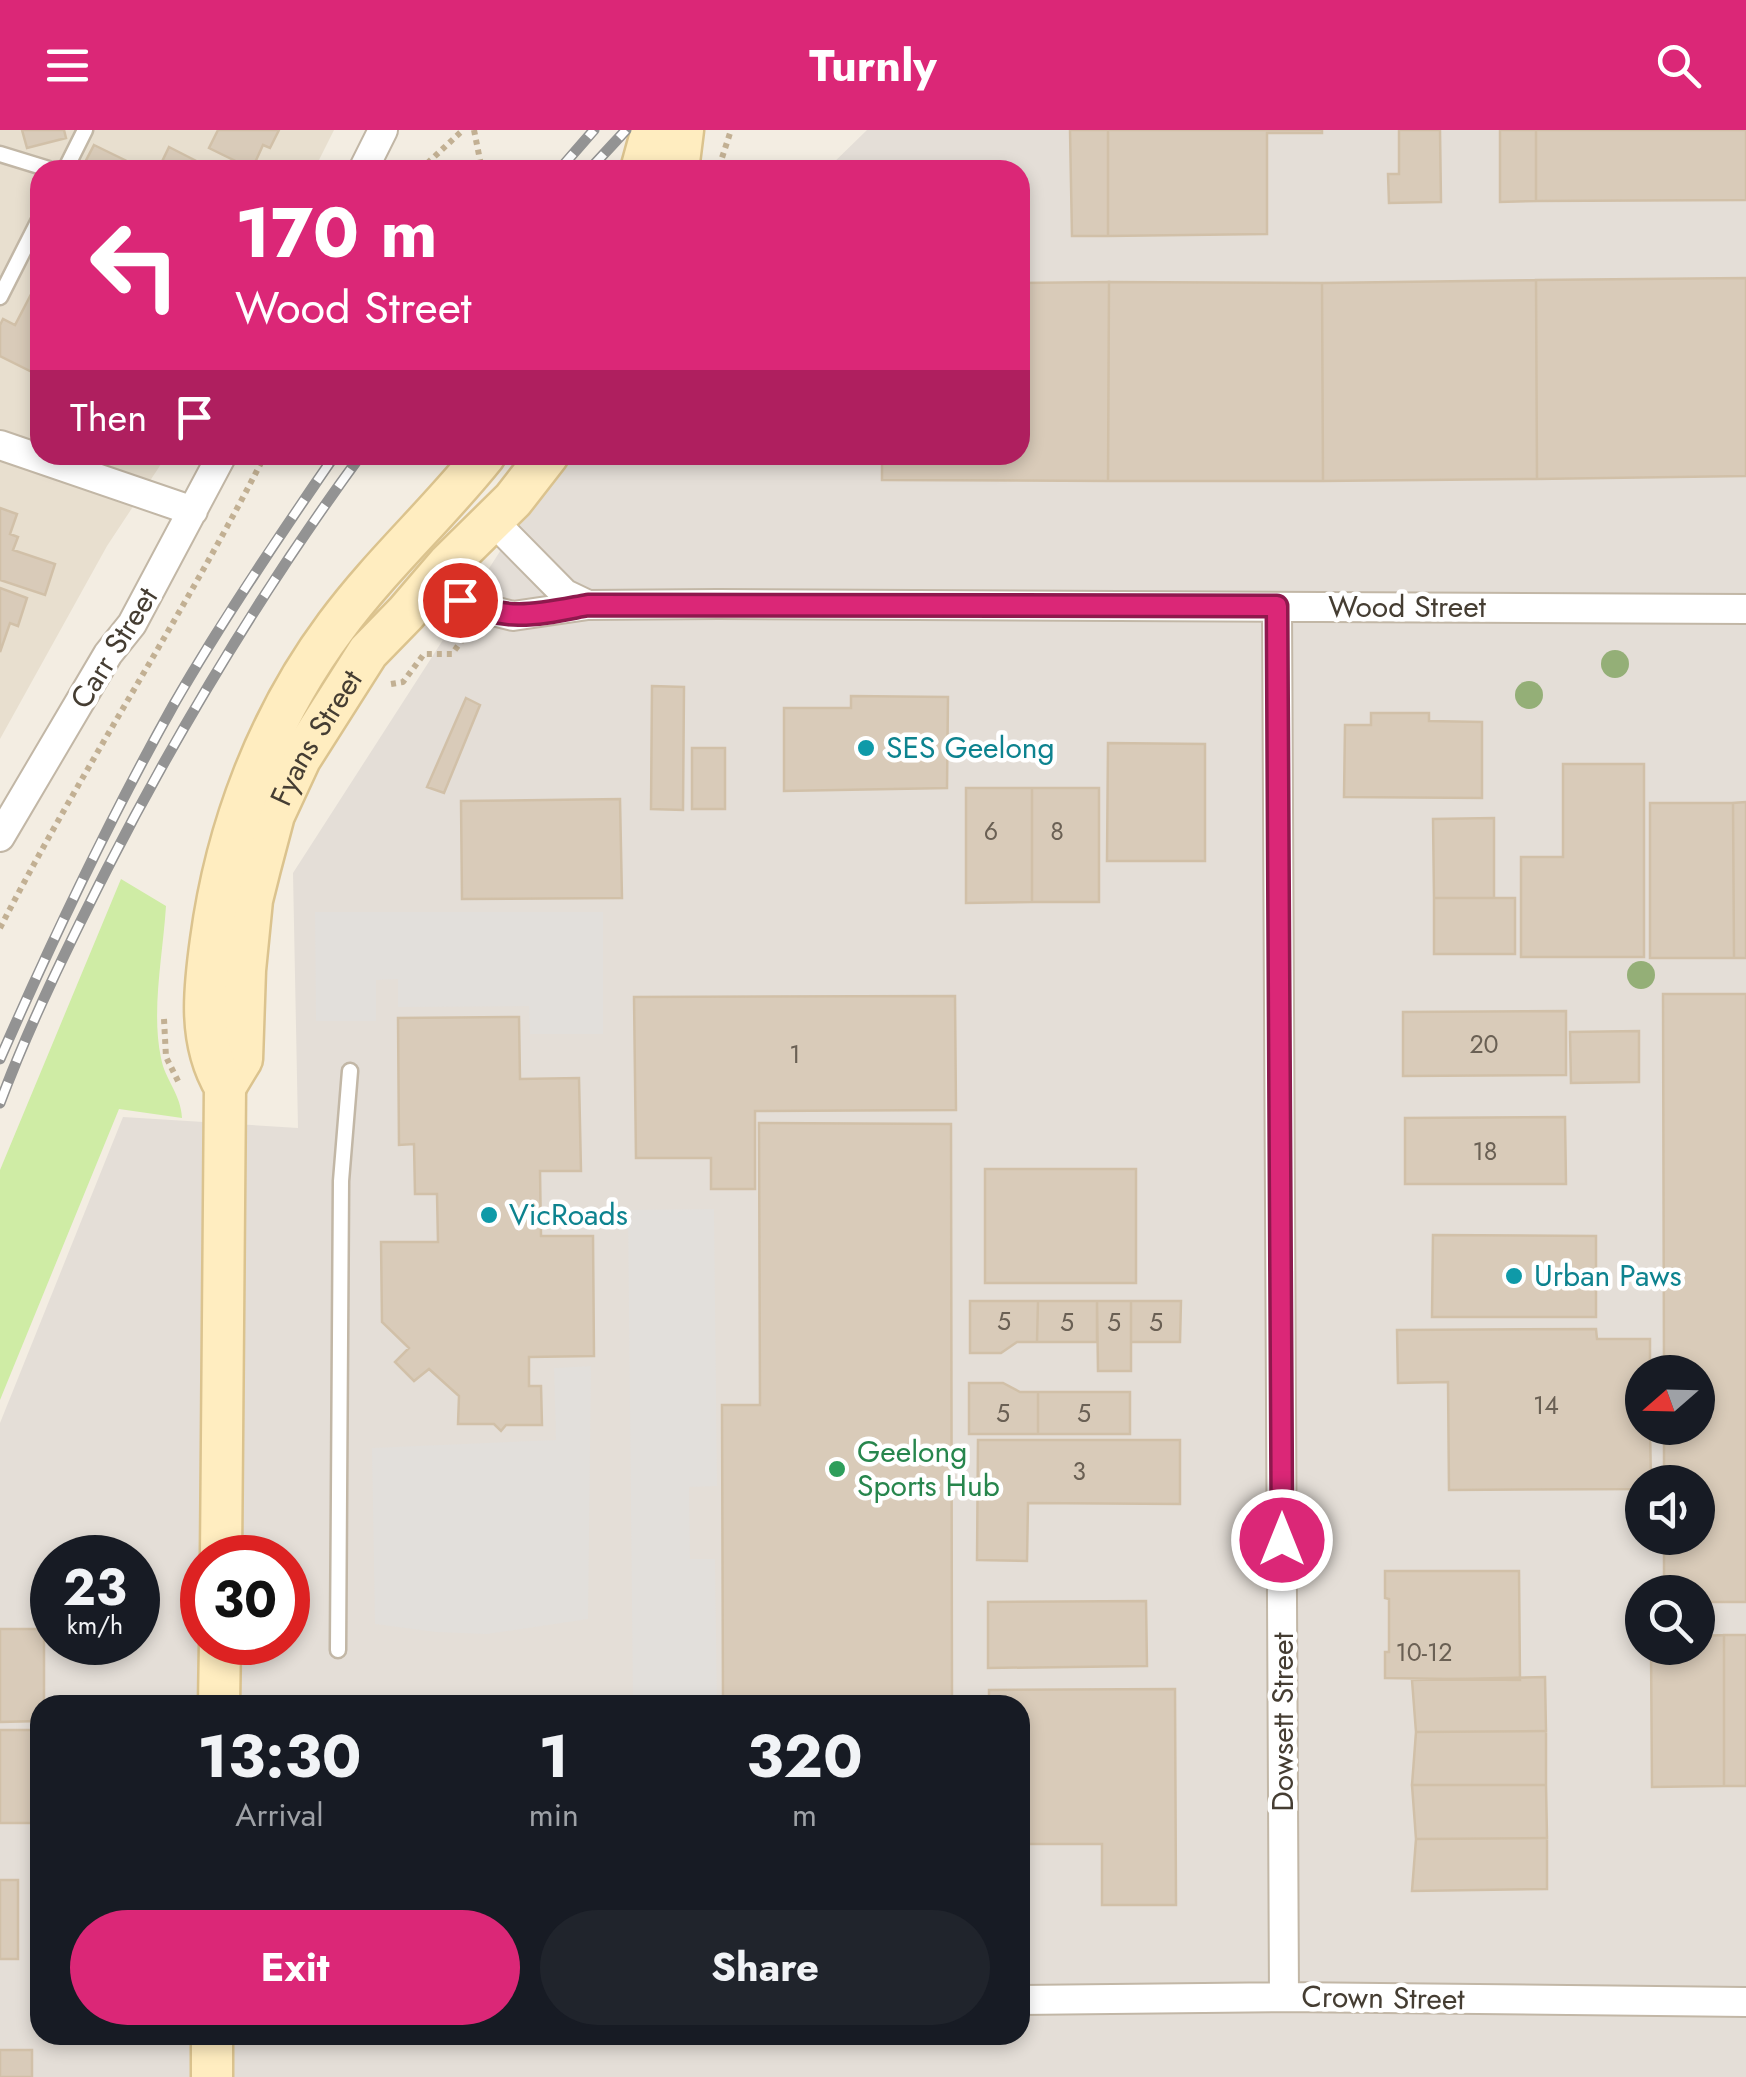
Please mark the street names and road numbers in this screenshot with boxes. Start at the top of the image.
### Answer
street label: Carr Street [59,578,168,717]
street label: Wood Street [1328,585,1487,628]
street label: Fyans Street [259,661,373,813]
street label: Dowsett Street [1261,1632,1304,1812]
street label: Crown Street [1301,1975,1466,2020]

